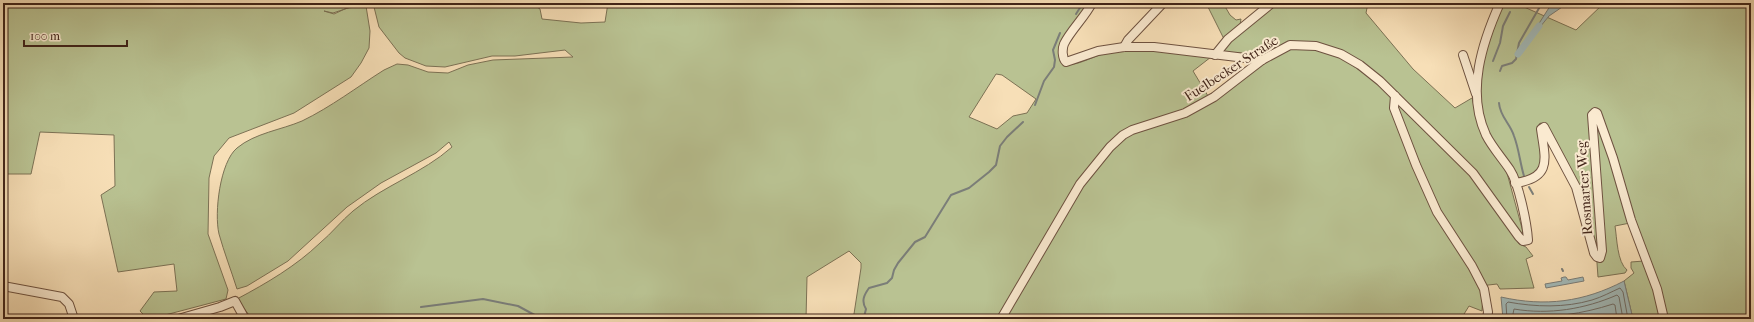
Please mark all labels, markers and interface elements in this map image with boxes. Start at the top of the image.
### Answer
scale bar [24,22,127,48]
text: 100 m [30,29,60,43]
street label: Fuelbecker Straße [1181,32,1281,105]
street label: Rosmarter Weg [1573,140,1596,236]

